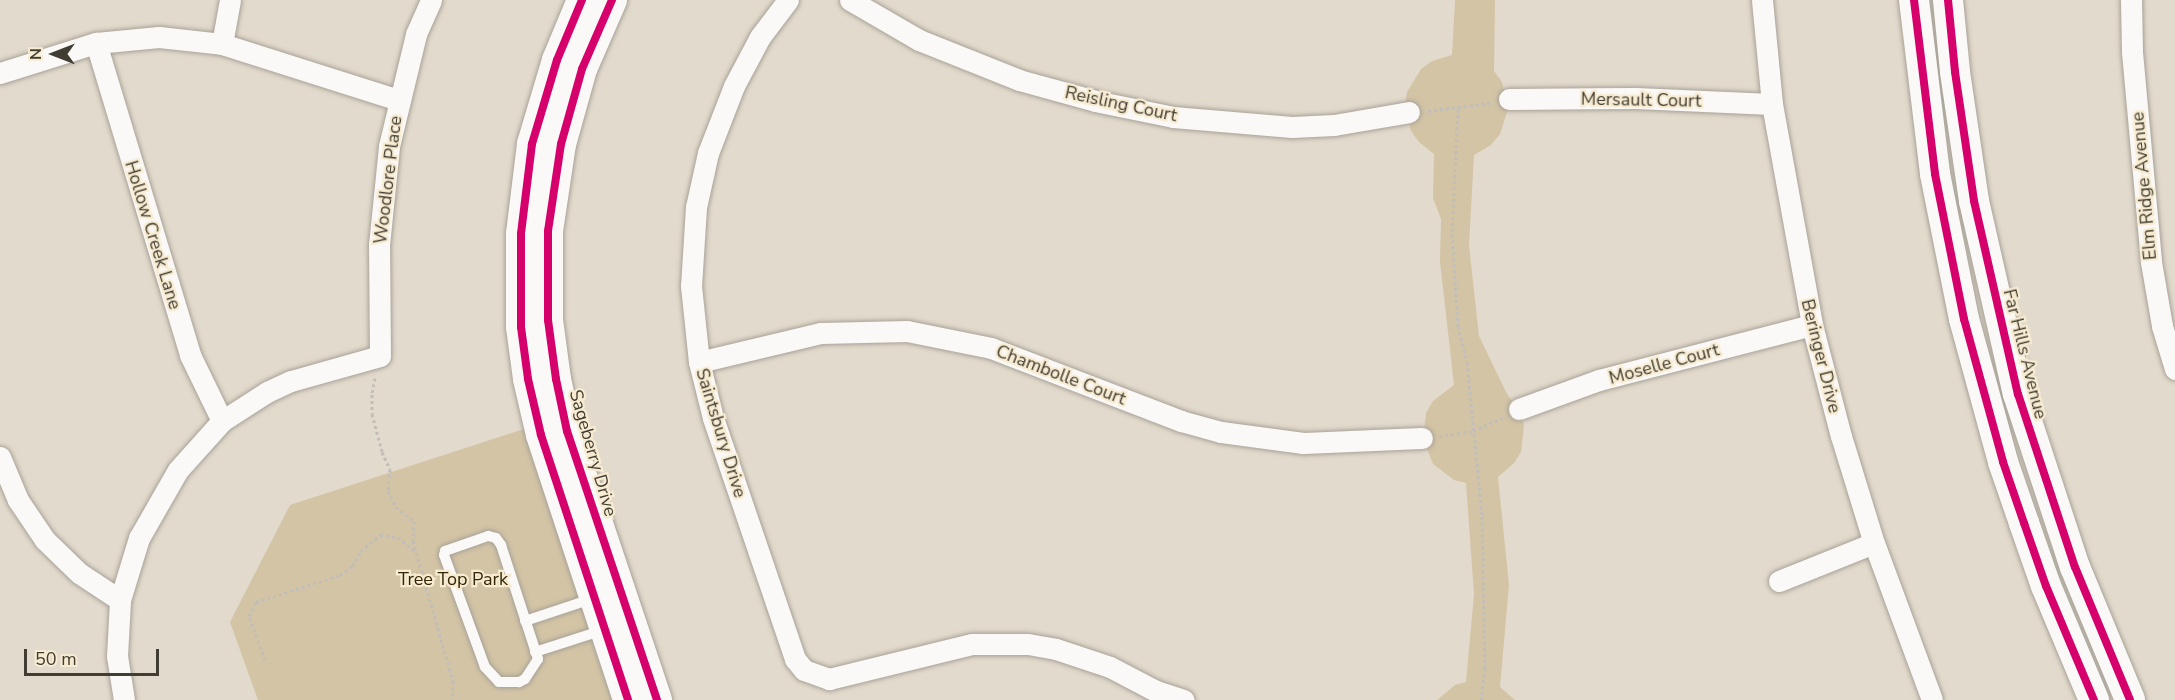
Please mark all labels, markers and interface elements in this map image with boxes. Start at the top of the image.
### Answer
north arrow [24,24,84,84]
text: N [25,48,47,60]
street label: Reisling Court [1063,82,1179,126]
street label: Mersault Court [1581,88,1701,112]
street label: Elm Ridge Avenue [2127,111,2161,261]
street label: Woodlore Place [369,115,407,245]
street label: Hollow Creek Lane [120,158,186,312]
street label: Far Hills Avenue [1998,287,2052,421]
street label: Beringer Drive [1796,297,1846,415]
street label: Moselle Court [1607,339,1721,389]
street label: Chambolle Court [993,340,1129,410]
street label: Saintsbury Drive [691,366,751,500]
street label: Sageberry Drive [565,387,621,519]
park label: Tree Top Park [398,568,508,590]
scale bar [27,637,162,675]
text: 50 m [35,647,77,671]

